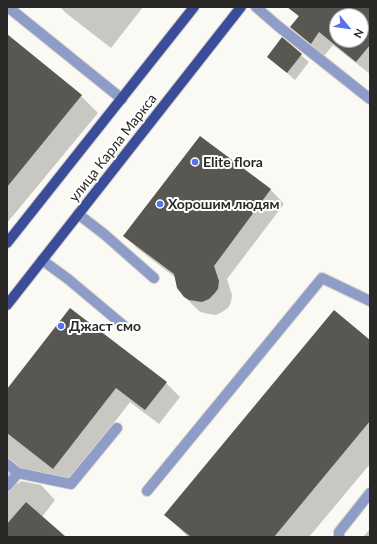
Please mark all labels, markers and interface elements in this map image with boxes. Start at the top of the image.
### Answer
north arrow [329,8,369,48]
text: N [351,27,367,40]
street label: улица Карла Маркса [66,91,160,205]
place label: Elite flora [203,154,263,170]
marker: Elite flora [190,157,200,167]
place label: Хорошим людям [168,196,279,212]
marker: Хорошим людям [155,199,165,209]
place label: Джаст смо [69,318,141,334]
marker: Джаст смо [56,321,66,331]

